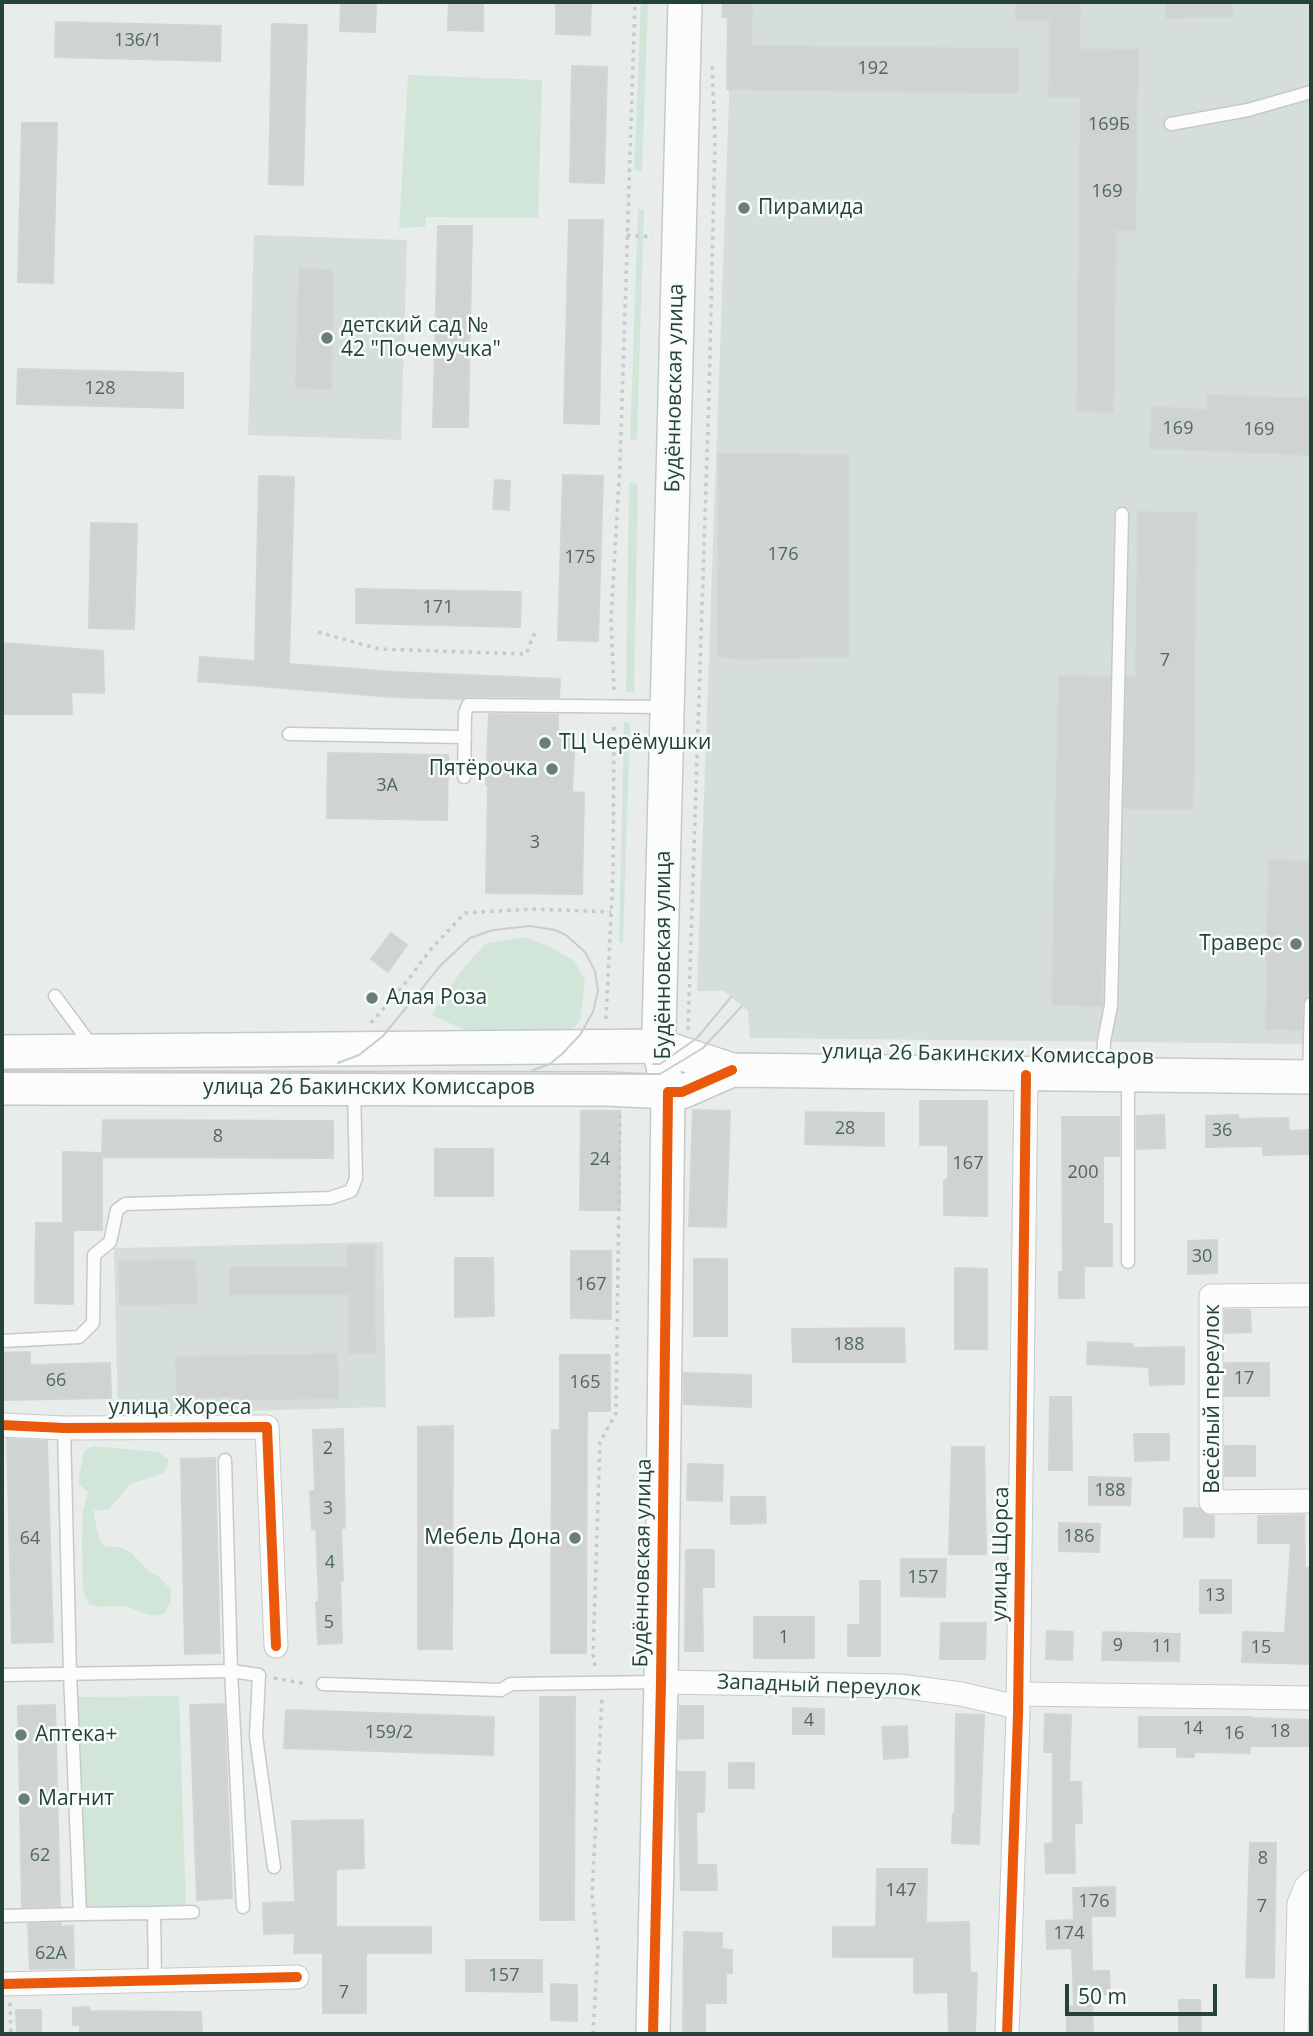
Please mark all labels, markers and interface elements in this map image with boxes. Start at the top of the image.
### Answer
house number: 136/1 [114,30,162,52]
house number: 192 [858,58,888,80]
house number: 169Б [1088,114,1130,136]
house number: 169 [1092,181,1122,203]
place label: Пирамида [758,195,864,221]
marker: Пирамида [736,200,752,216]
street label: Будённовская улица [661,283,689,493]
place label: детский сад № 42 "Почемучка" [341,313,501,363]
marker: детский сад № 42 "Почемучка" [319,330,335,346]
house number: 128 [85,378,115,400]
house number: 169 [1163,418,1193,440]
house number: 169 [1244,419,1274,441]
house number: 176 [768,544,798,566]
house number: 175 [565,547,595,569]
house number: 171 [423,597,453,619]
house number: 7 [1160,650,1170,672]
place label: ТЦ Черёмушки [559,730,711,756]
marker: ТЦ Черёмушки [537,735,553,751]
place label: Пятёрочка [429,756,538,782]
marker: Пятёрочка [544,761,560,777]
house number: 3А [376,775,398,797]
house number: 3 [530,832,540,854]
street label: Будённовская улица [651,851,677,1059]
place label: Траверс [1199,931,1282,957]
marker: Траверс [1288,936,1304,952]
place label: Алая Роза [386,985,487,1011]
marker: Алая Роза [364,990,380,1006]
street label: улица 26 Бакинских Комиссаров [822,1040,1154,1070]
street label: улица 26 Бакинских Комиссаров [203,1075,535,1101]
house number: 28 [835,1118,855,1140]
house number: 36 [1212,1120,1232,1142]
house number: 8 [213,1126,223,1148]
house number: 24 [590,1149,610,1171]
house number: 167 [953,1153,983,1175]
house number: 200 [1068,1162,1098,1184]
house number: 30 [1192,1246,1212,1268]
house number: 167 [576,1274,606,1296]
street label: Весёлый переулок [1200,1304,1226,1494]
house number: 188 [834,1334,864,1356]
house number: 17 [1234,1368,1254,1390]
house number: 66 [46,1370,66,1392]
house number: 165 [570,1372,600,1394]
street label: улица Жореса [109,1395,251,1421]
house number: 2 [323,1438,333,1460]
street label: Будённовская улица [629,1458,657,1668]
house number: 188 [1095,1480,1125,1502]
street label: улица Щорса [987,1486,1015,1622]
house number: 3 [323,1498,333,1520]
place label: Мебель Дона [424,1525,561,1551]
house number: 186 [1064,1526,1094,1548]
house number: 64 [20,1528,40,1550]
marker: Мебель Дона [567,1530,583,1546]
house number: 4 [325,1552,335,1574]
house number: 157 [908,1567,938,1589]
house number: 13 [1205,1585,1225,1607]
house number: 5 [324,1612,334,1634]
house number: 1 [779,1627,789,1649]
house number: 9 [1113,1635,1123,1657]
house number: 11 [1152,1636,1172,1658]
house number: 15 [1251,1637,1271,1659]
street label: Западный переулок [716,1670,922,1702]
house number: 4 [804,1710,814,1732]
house number: 14 [1183,1718,1203,1740]
house number: 18 [1270,1721,1290,1743]
place label: Аптека+ [35,1722,118,1748]
house number: 159/2 [365,1722,413,1744]
house number: 16 [1224,1723,1244,1745]
marker: Аптека+ [13,1727,29,1743]
place label: Магнит [38,1786,114,1812]
marker: Магнит [16,1791,32,1807]
house number: 62 [30,1845,50,1867]
house number: 8 [1258,1848,1268,1870]
house number: 147 [886,1880,916,1902]
house number: 176 [1079,1891,1109,1913]
house number: 7 [1257,1896,1267,1918]
house number: 174 [1054,1923,1084,1945]
house number: 62А [35,1943,67,1965]
house number: 157 [489,1965,519,1987]
scale bar [1068,1969,1220,2013]
house number: 7 [339,1982,349,2004]
text: 50 m [1078,1982,1127,2010]

